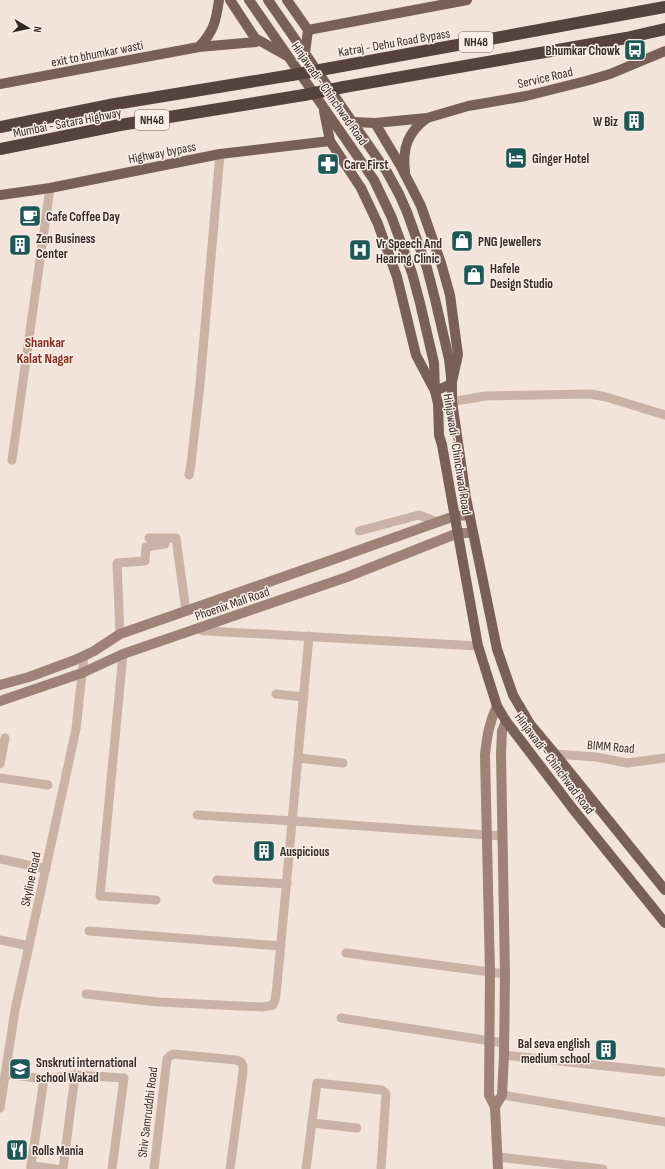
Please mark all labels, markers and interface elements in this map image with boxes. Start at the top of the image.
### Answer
north arrow [8,8,48,48]
street label: Katraj - Dehu Road Bypass [337,25,452,61]
text: N [30,26,44,34]
road number: NH48 [459,32,493,52]
street label: exit to bhumkar wasti [50,37,145,71]
bus stop icon: Bhumkar Chowk [622,37,648,63]
street label: Hinjawadi - Chinchwad Road [287,39,371,148]
place label: Bhumkar Chowk [546,43,621,59]
street label: Service Road [516,64,574,92]
street label: Mumbai - Satara Highway [12,105,123,141]
building icon: W Biz [621,108,647,134]
road number: NH48 [135,110,169,130]
place label: W Biz [593,114,618,130]
street label: Highway bypass [127,139,198,167]
hotel icon: Ginger Hotel [503,145,529,171]
pharmacy icon: Care First [315,151,341,177]
place label: Ginger Hotel [532,151,590,167]
place label: Care First [344,157,389,173]
cafe icon: Cafe Coffee Day [17,203,43,229]
place label: Cafe Coffee Day [46,209,121,225]
shop icon: PNG Jewellers [449,228,475,254]
place label: Zen Business Center [36,231,96,262]
building icon: Zen Business Center [7,232,33,258]
place label: PNG Jewellers [478,234,541,250]
place label: Vr Speech And Hearing Clinic [376,236,442,267]
hospital icon: Vr Speech And Hearing Clinic [347,237,373,263]
place label: Hafele Design Studio [490,261,553,292]
shop icon: Hafele Design Studio [461,262,487,288]
district label: Shankar Kalat Nagar [17,334,74,367]
street label: Hinjawadi - Chinchwad Road [440,392,475,516]
street label: Phoenix Mall Road [193,584,272,624]
street label: Hinjawadi - Chinchwad Road [511,710,597,817]
street label: BIMM Road [587,737,635,757]
building icon: Auspicious [251,838,277,864]
place label: Auspicious [279,844,330,860]
street label: Skyline Road [17,851,45,908]
place label: Bal seva english medium school [518,1036,590,1067]
building icon: Bal seva english medium school [593,1037,619,1063]
place label: Snskruti international school Wakad [36,1055,137,1086]
school or university icon: Snskruti international school Wakad [7,1056,33,1082]
street label: Shiv Samruddhi Road [134,1066,161,1158]
restaurant icon: Rolls Mania [4,1137,30,1163]
place label: Rolls Mania [32,1143,83,1159]

